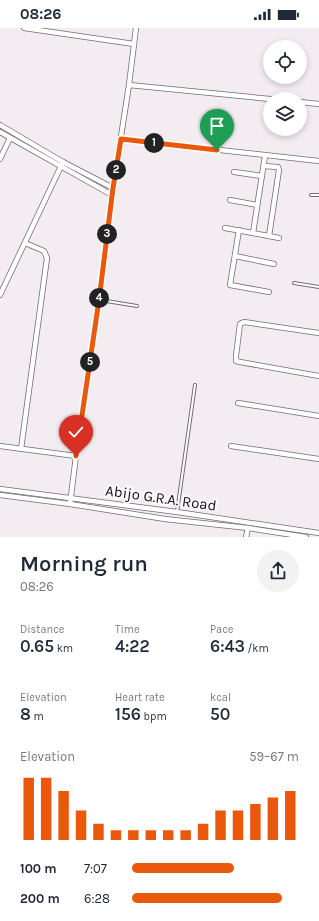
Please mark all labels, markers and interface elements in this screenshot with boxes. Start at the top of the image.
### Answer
text: 08:26 [20,5,61,23]
map controls [263,40,307,136]
button: locate [263,40,307,84]
button: layers [263,92,307,136]
pin [200,109,234,150]
icon: arrive [206,115,228,137]
pin: 1 [144,133,164,153]
text: 1 [152,136,156,149]
pin: 2 [106,160,126,180]
text: 2 [113,163,119,176]
pin: 3 [97,224,117,244]
text: 3 [104,227,110,240]
pin: 4 [89,288,109,308]
text: 4 [96,291,102,304]
pin: 5 [80,352,100,372]
text: 5 [87,355,93,368]
pin [59,415,93,456]
icon: check [65,421,87,443]
street label: Abijo G.R.A. Road [104,481,218,515]
button: share [257,550,299,592]
text: Morning run [20,551,148,577]
text: 08:26 [20,579,54,594]
text: Distance [20,623,64,636]
text: Time [115,623,140,636]
text: Pace [210,623,233,636]
text: 0.65 [20,636,54,656]
text: 4:22 [115,636,150,656]
text: 6:43 [210,636,245,656]
text: km [54,642,73,655]
text: /km [245,642,269,655]
text: Elevation [20,691,67,704]
text: Heart rate [115,691,165,704]
text: kcal [210,691,231,704]
text: 8 [20,704,31,724]
text: 156 [115,704,141,724]
text: 50 [210,704,230,724]
text: m [31,710,44,723]
text: bpm [141,710,167,723]
text: Elevation [20,749,75,764]
text: 59–67 m [249,749,299,764]
text: 100 m [20,861,57,876]
text: 7:07 [84,861,107,876]
text: 200 m [20,891,60,906]
text: 6:28 [84,891,110,906]

